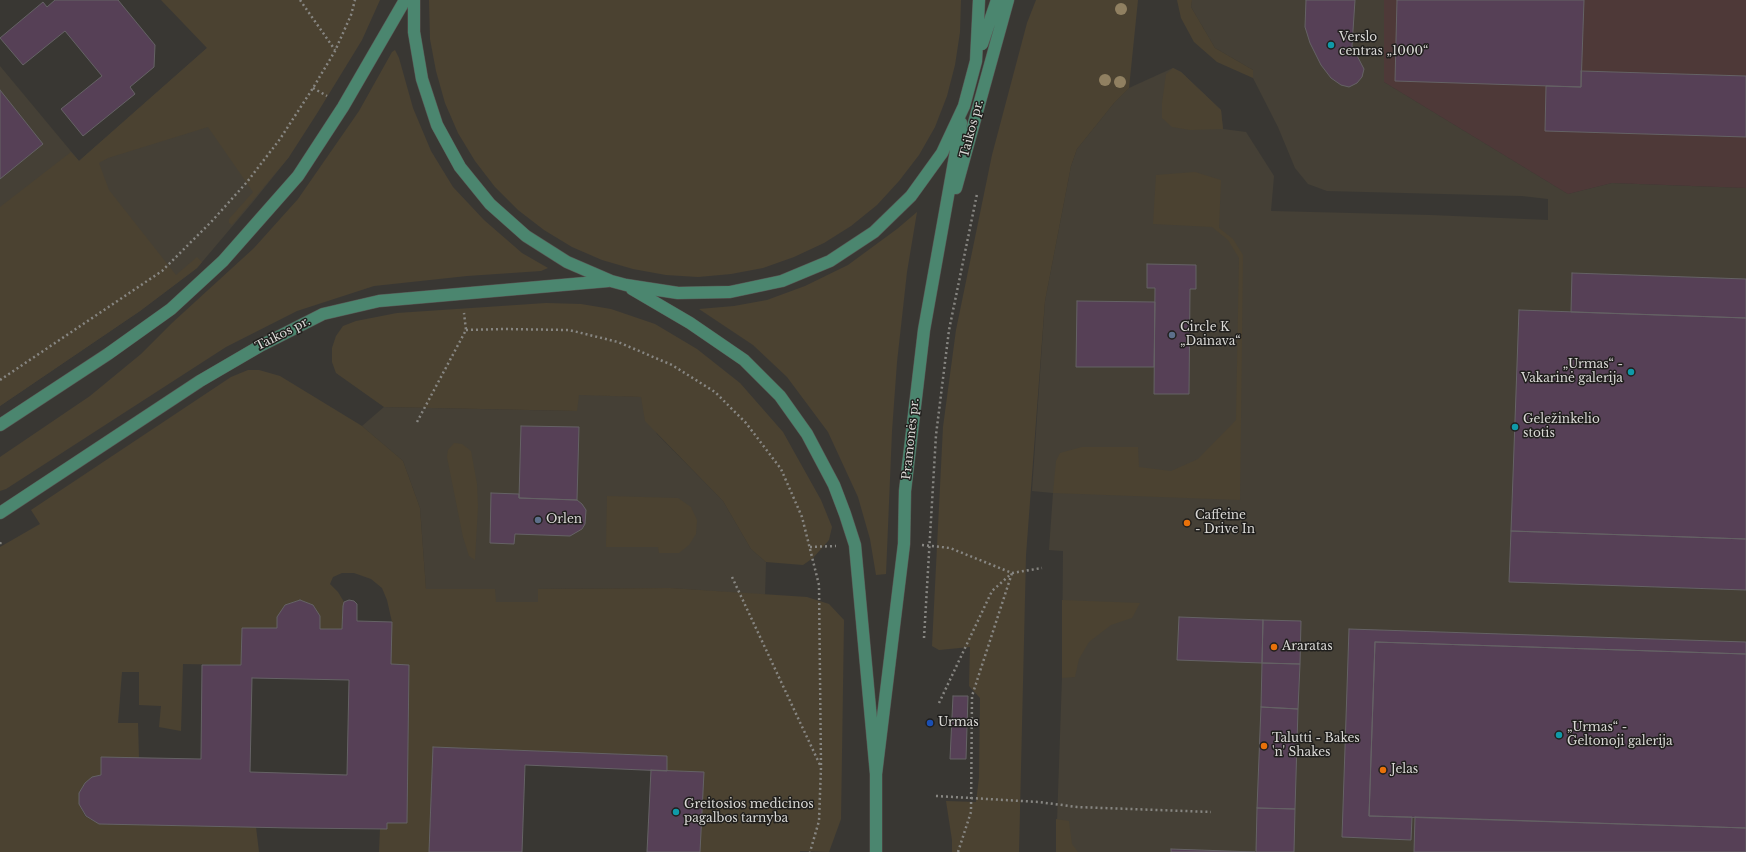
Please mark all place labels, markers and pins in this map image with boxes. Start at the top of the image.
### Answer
place label: Verslo centras „1000“ [1339,31,1428,59]
marker: Verslo centras „1000“ [1326,40,1336,50]
place label: Circle K „Dainava“ [1180,321,1241,349]
marker: Circle K „Dainava“ [1167,330,1177,340]
place label: „Urmas“ - Vakarinė galerija [1521,358,1623,386]
marker: „Urmas“ - Vakarinė galerija [1626,367,1636,377]
place label: Geležinkelio stotis [1523,413,1600,441]
marker: Geležinkelio stotis [1510,422,1520,432]
place label: Caffeine - Drive In [1195,509,1255,537]
place label: Orlen [546,513,582,527]
marker: Orlen [533,515,543,525]
marker: Caffeine - Drive In [1182,518,1192,528]
place label: Araratas [1282,640,1333,654]
marker: Araratas [1269,642,1279,652]
place label: Urmas [938,716,979,730]
marker: Urmas [925,718,935,728]
place label: „Urmas“ - Geltonoji galerija [1567,721,1673,749]
marker: „Urmas“ - Geltonoji galerija [1554,730,1564,740]
place label: Talutti - Bakes 'n' Shakes [1272,732,1360,760]
marker: Talutti - Bakes 'n' Shakes [1259,741,1269,751]
place label: Jelas [1391,763,1418,777]
marker: Jelas [1378,765,1388,775]
place label: Greitosios medicinos pagalbos tarnyba [684,798,814,826]
marker: Greitosios medicinos pagalbos tarnyba [671,807,681,817]

